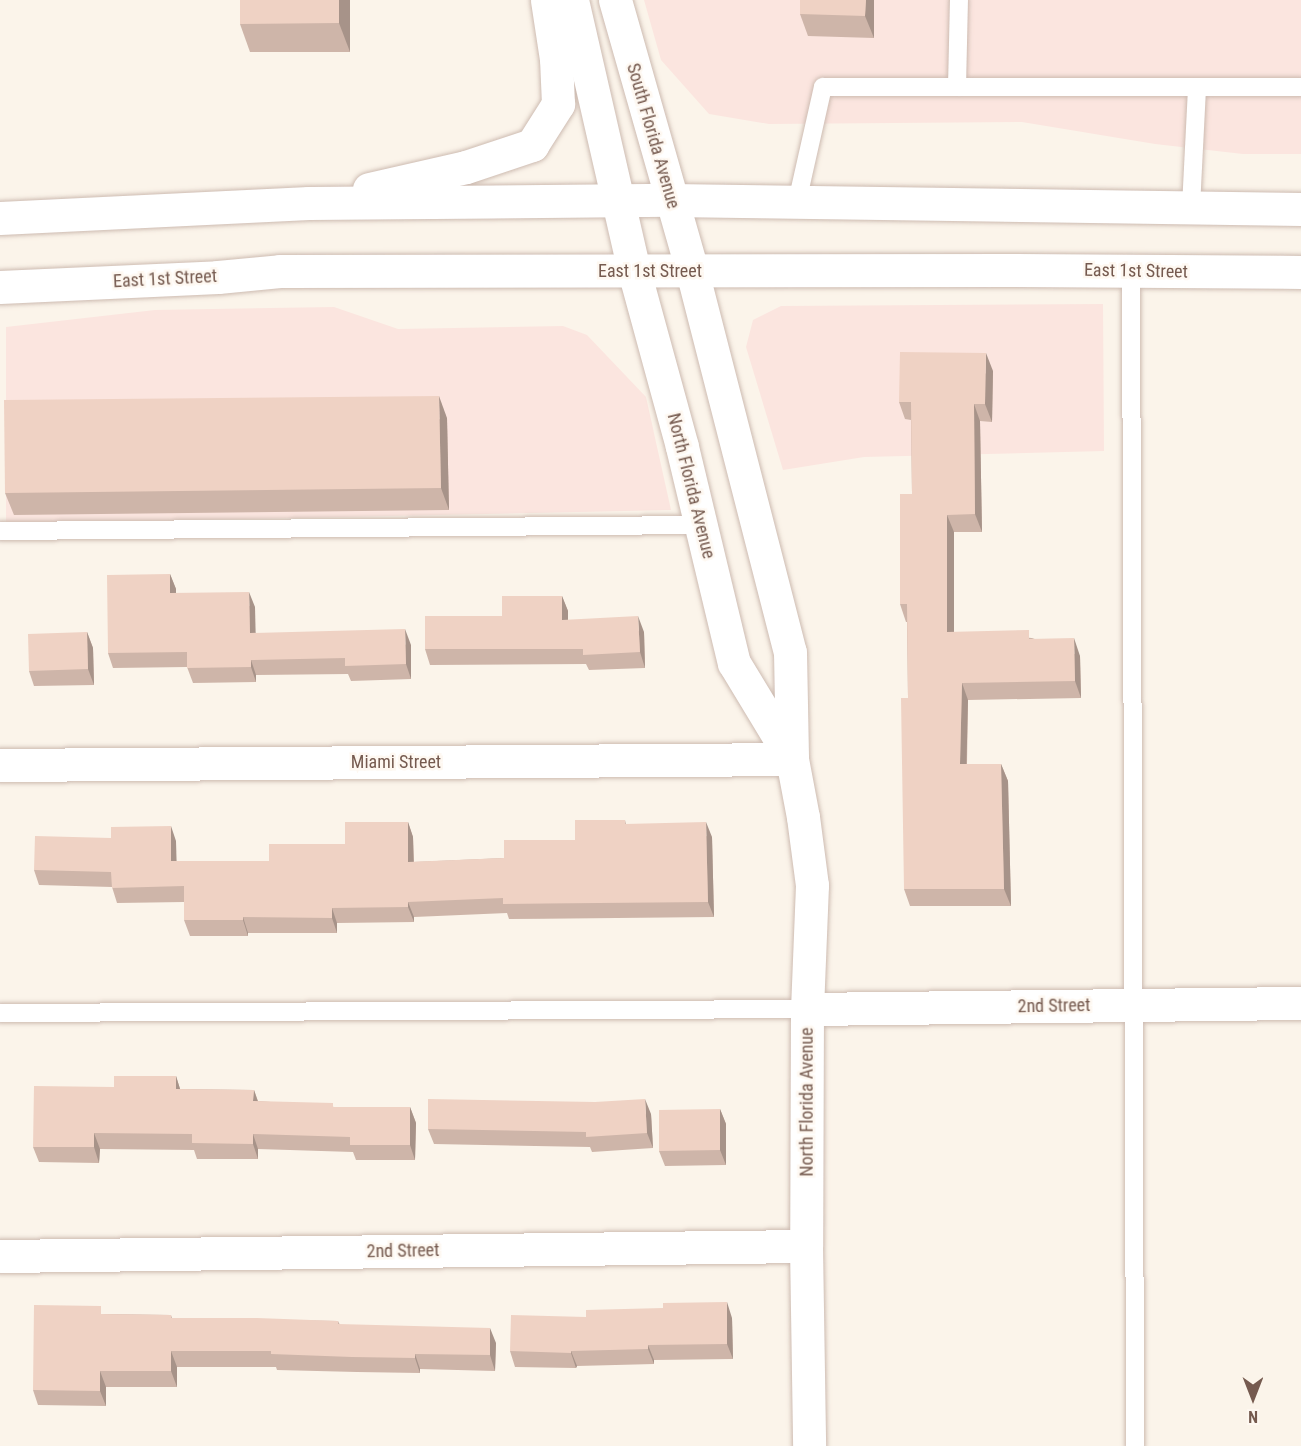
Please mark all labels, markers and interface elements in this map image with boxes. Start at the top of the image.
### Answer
street label: South Florida Avenue [622,61,684,211]
street label: East 1st Street [1084,259,1188,283]
street label: East 1st Street [598,260,702,282]
street label: East 1st Street [113,265,217,293]
street label: North Florida Avenue [662,411,720,561]
street label: Miami Street [351,751,441,773]
street label: 2nd Street [1017,995,1091,1017]
street label: North Florida Avenue [796,1027,818,1177]
street label: 2nd Street [366,1240,440,1262]
north arrow [1223,1368,1283,1428]
text: N [1248,1407,1258,1426]

